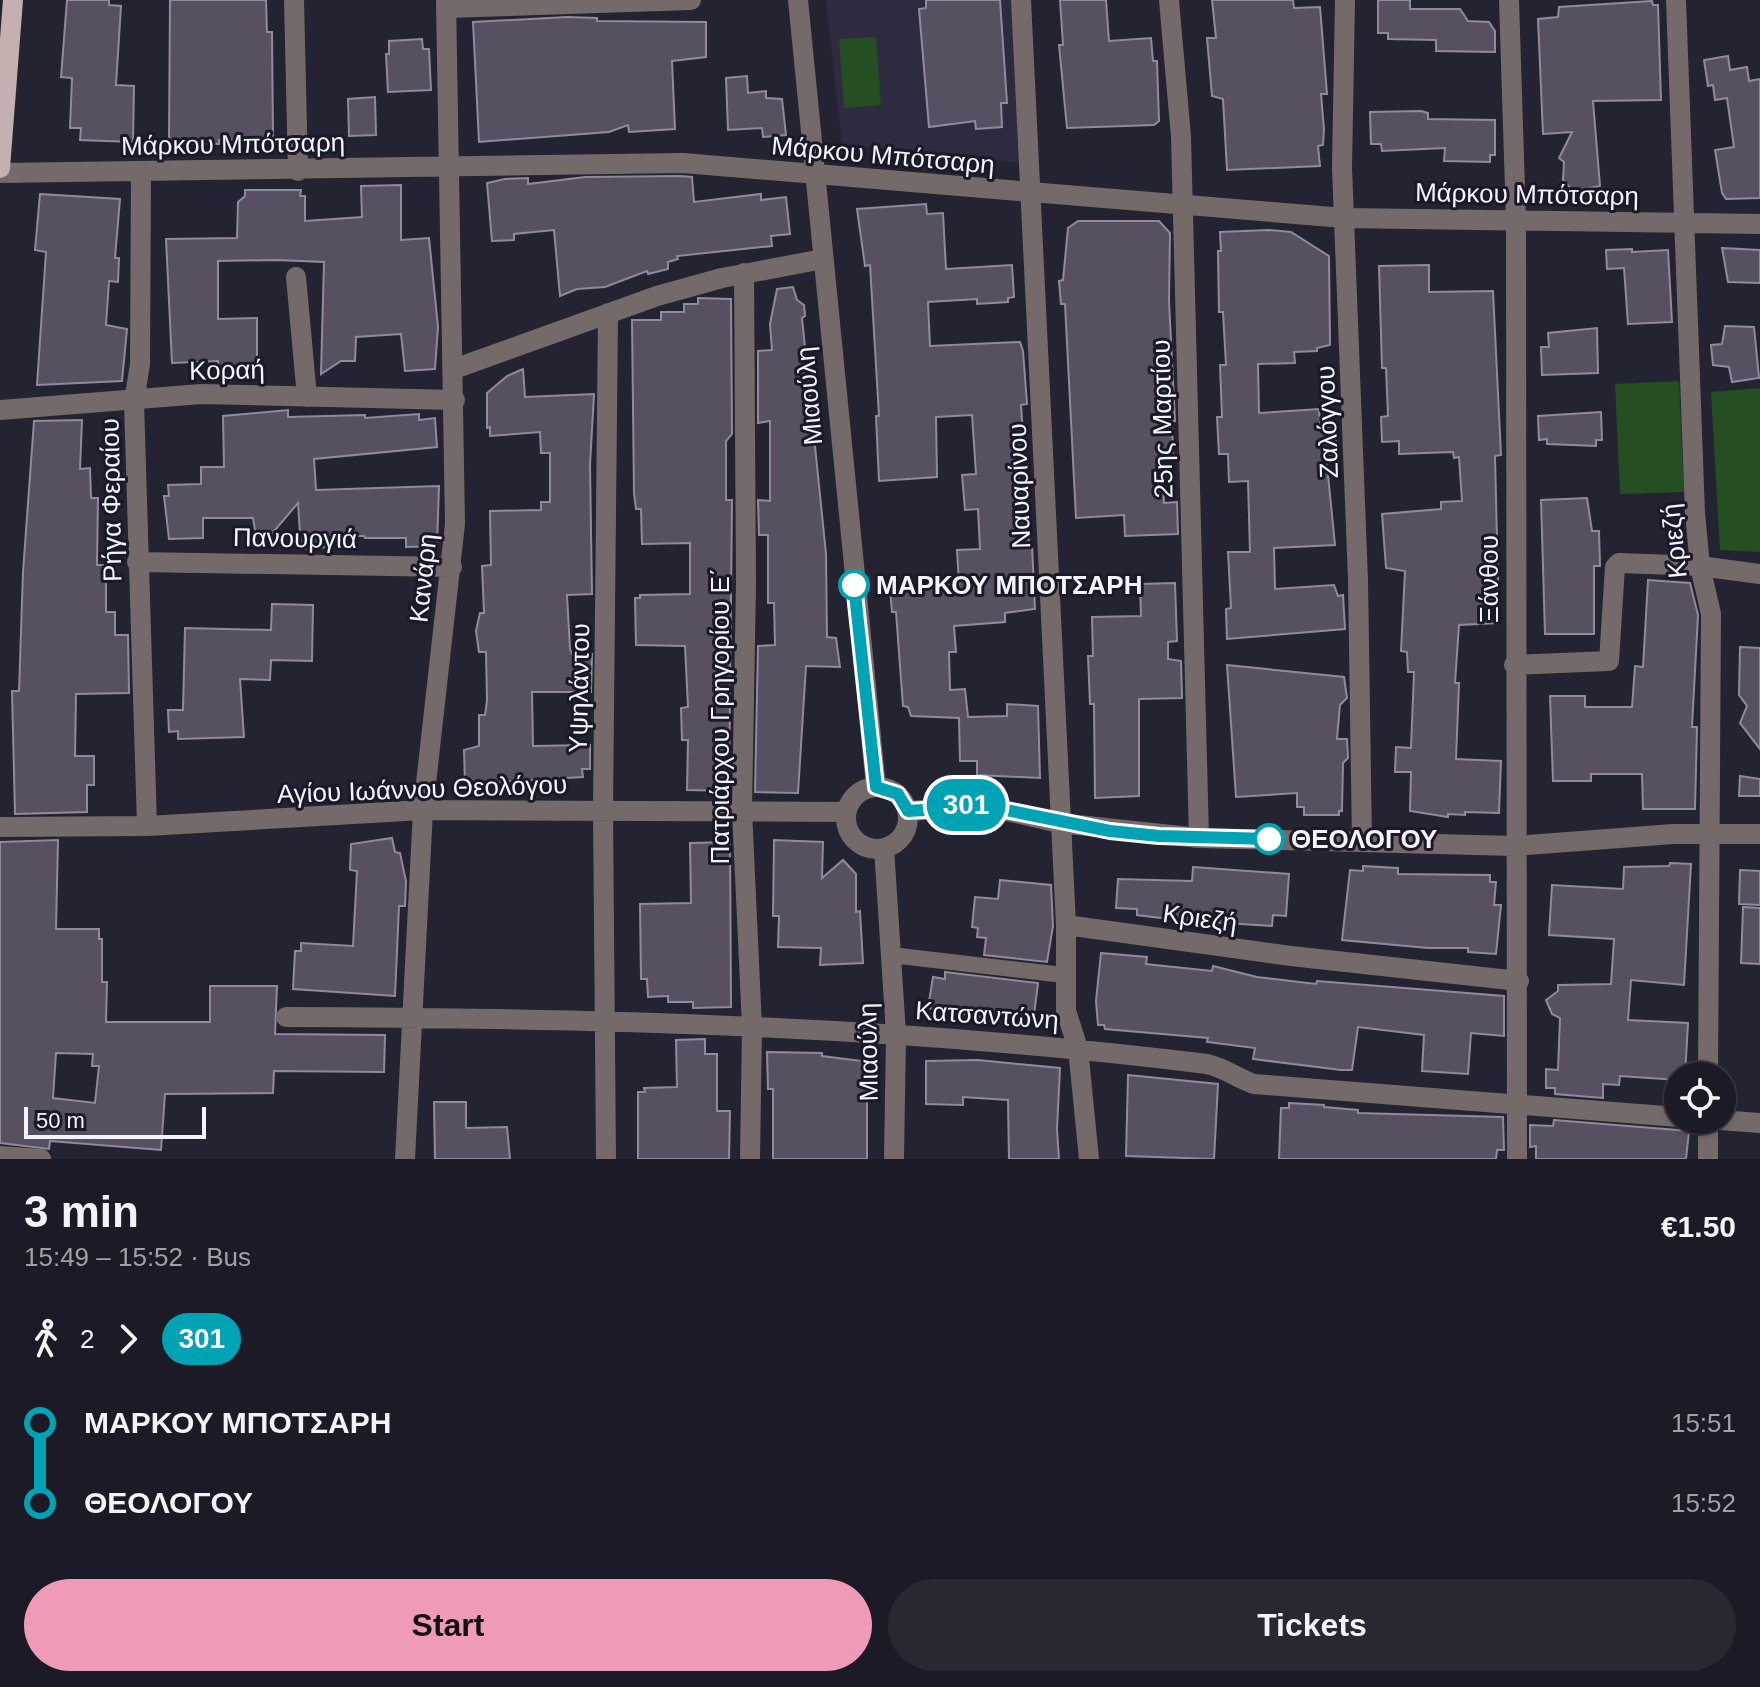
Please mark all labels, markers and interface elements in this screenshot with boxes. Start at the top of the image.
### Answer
street label: Μάρκου Μπότσαρη [121,127,345,161]
street label: Μάρκου Μπότσαρη [770,130,996,180]
street label: Μάρκου Μπότσαρη [1415,177,1639,211]
street label: 25ης Μαρτίου [1146,339,1178,499]
street label: Μιαούλη [790,346,828,446]
street label: Κοραή [189,354,265,386]
street label: Ζαλόγγου [1310,365,1344,479]
street label: Ρήγα Φεραίου [95,418,127,582]
street label: Ναυαρίνου [1002,423,1036,549]
street label: Κριεζή [1655,502,1693,580]
street label: Πανουργιά [233,522,357,554]
street label: Κανάρη [403,532,443,624]
street label: Ξάνθου [1474,535,1504,623]
street label: Πατριάρχου Γρηγορίου Ε΄ [705,568,735,864]
marker: ΜΑΡΚΟΥ ΜΠΟΤΣΑΡΗ [839,570,869,600]
place label: ΜΑΡΚΟΥ ΜΠΟΤΣΑΡΗ [876,570,1142,600]
street label: Υψηλάντου [563,623,595,753]
street label: Αγίου Ιωάννου Θεολόγου [276,769,568,809]
line badge: 301 [920,779,1012,831]
text: 301 [943,789,989,820]
marker: ΘΕΟΛΟΓΟΥ [1254,824,1284,854]
place label: ΘΕΟΛΟΓΟΥ [1291,824,1437,854]
street label: Κριεζή [1161,898,1239,938]
street label: Κατσαντώνη [914,995,1060,1035]
street label: Μιαούλη [852,1002,884,1102]
map controls [1664,1062,1736,1134]
button: locate [1664,1062,1736,1134]
scale bar [24,1103,206,1139]
text: 50 m [36,1108,85,1133]
text: 3 min [24,1187,139,1236]
text: €1.50 [1661,1210,1736,1243]
text: 15:49 – 15:52 · Bus [24,1242,251,1272]
icon: walk [24,1317,68,1361]
icon: forward [106,1317,150,1361]
text: 301 [178,1323,225,1354]
text: 2 [80,1324,94,1354]
text: ΜΑΡΚΟΥ ΜΠΟΤΣΑΡΗ [84,1406,391,1439]
text: 15:51 [1671,1408,1736,1438]
text: ΘΕΟΛΟΓΟΥ [84,1486,253,1519]
text: 15:52 [1671,1488,1736,1518]
button: Start [24,1579,872,1671]
button: Tickets [888,1579,1736,1671]

